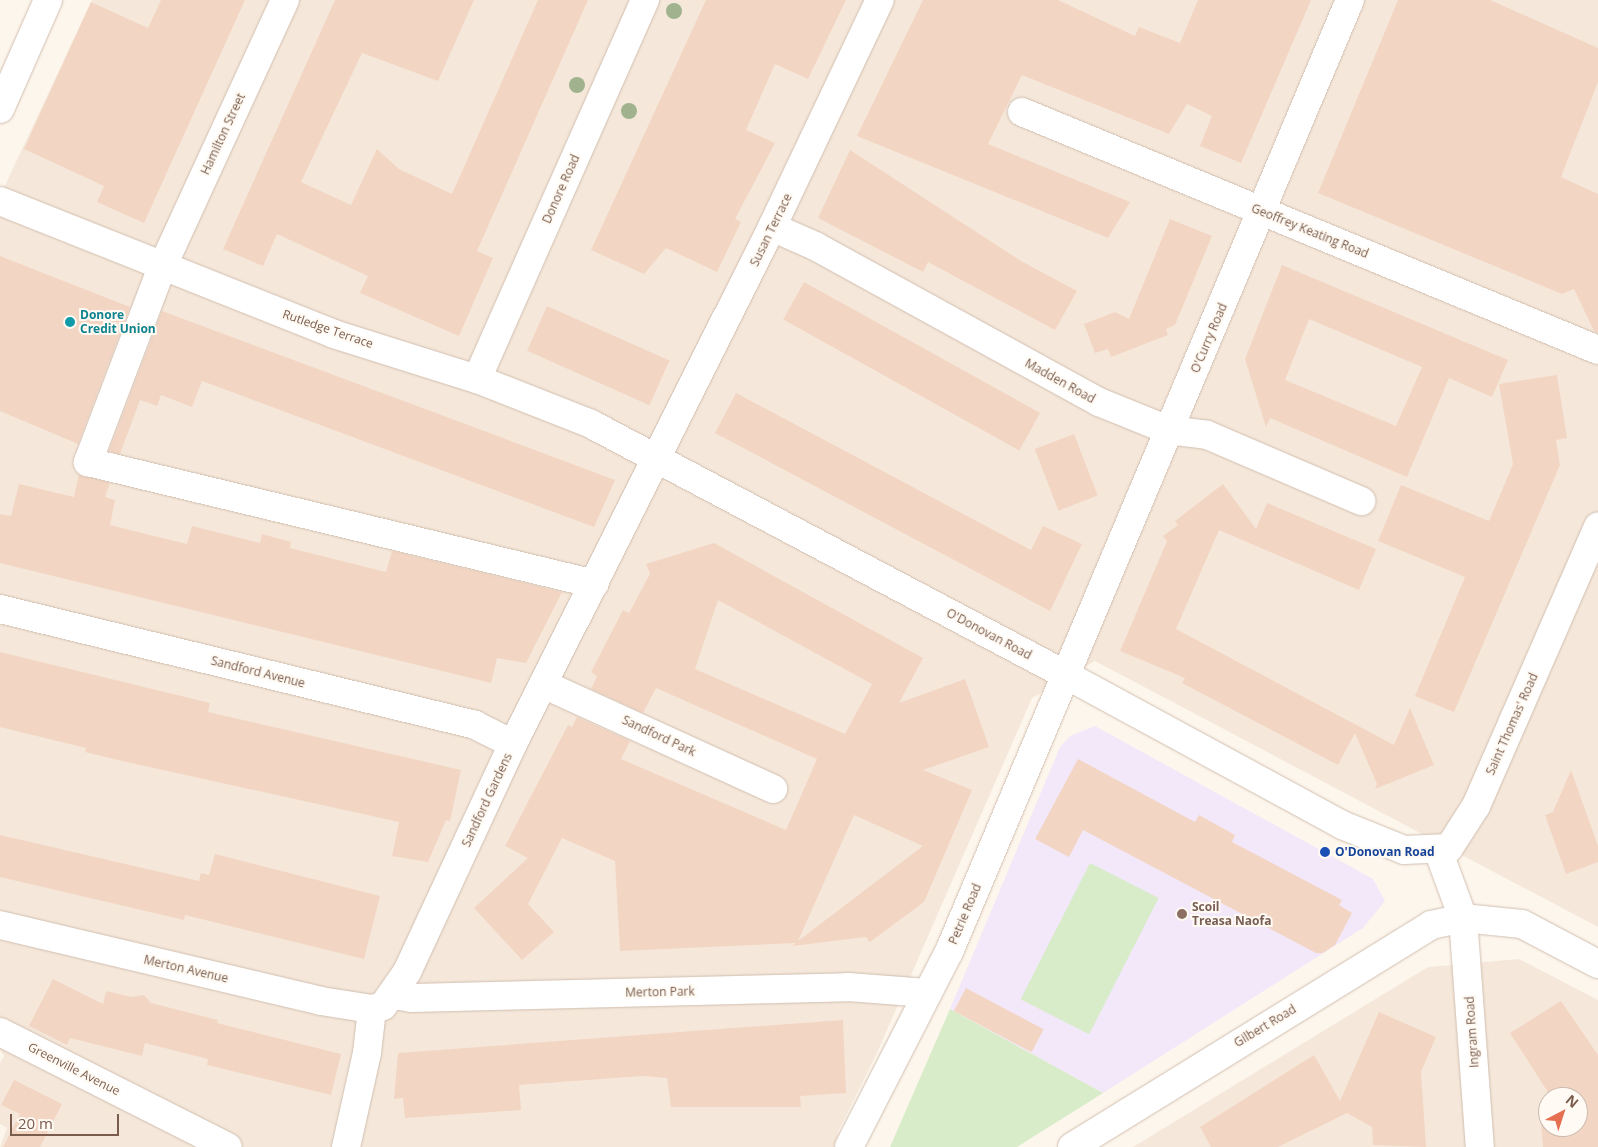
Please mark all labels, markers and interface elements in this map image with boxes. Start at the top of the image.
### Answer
street label: Hamilton Street [198,91,248,177]
street label: Donore Road [539,152,583,226]
street label: Susan Terrace [747,191,795,269]
street label: Geoffrey Keating Road [1249,201,1371,261]
street label: O'Curry Road [1188,301,1230,375]
street label: Rutledge Terrace [281,307,375,351]
place label: Donore Credit Union [80,308,156,336]
marker: Donore Credit Union [64,316,76,328]
street label: Madden Road [1022,356,1098,406]
street label: O'Donovan Road [944,606,1034,662]
street label: Sandford Avenue [210,653,306,691]
street label: Saint Thomas' Road [1483,671,1541,777]
street label: Sandford Park [620,713,698,759]
street label: Sandford Gardens [459,751,515,849]
place label: O'Donovan Road [1335,845,1435,859]
marker: O'Donovan Road [1319,846,1331,858]
street label: Petrie Road [946,881,984,947]
place label: Scoil Treasa Naofa [1192,900,1271,928]
marker: Scoil Treasa Naofa [1176,908,1188,920]
street label: Merton Avenue [142,952,230,986]
street label: Merton Park [625,984,695,1000]
street label: Ingram Road [1462,996,1482,1068]
street label: Gilbert Road [1231,1002,1299,1050]
street label: Greenville Avenue [26,1040,122,1098]
north arrow [1538,1087,1588,1137]
text: N [1562,1090,1583,1112]
scale bar [12,1104,121,1136]
text: 20 m [18,1113,53,1133]

